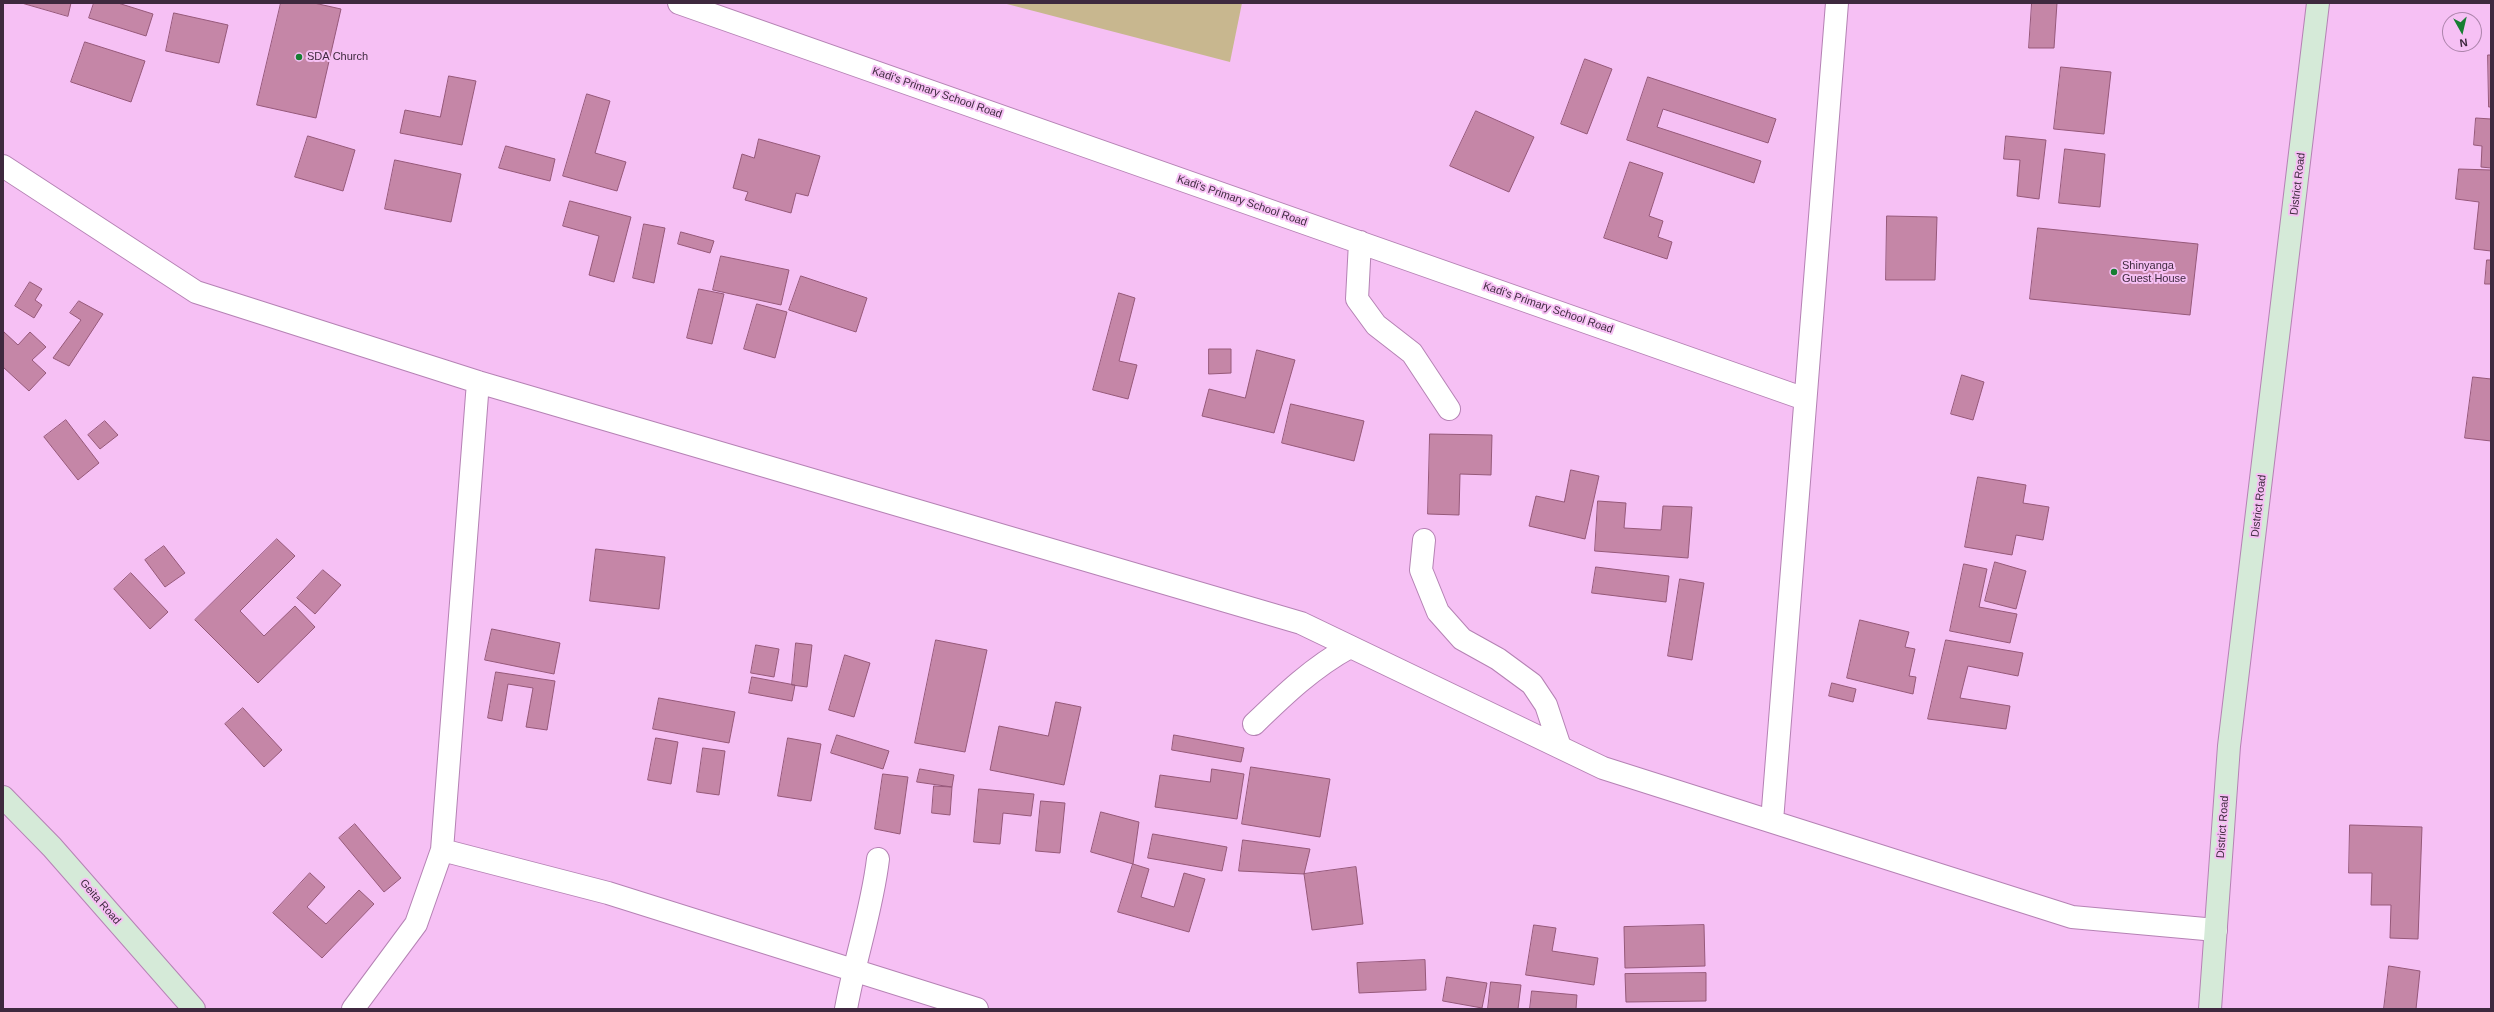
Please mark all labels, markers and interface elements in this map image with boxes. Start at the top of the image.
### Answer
north arrow [2442,12,2482,52]
text: N [2459,36,2468,49]
place label: SDA Church [307,50,368,64]
marker: SDA Church [294,52,304,62]
street label: Kadi's Primary School Road [870,65,1004,121]
street label: District Road [2288,152,2308,216]
street label: Kadi's Primary School Road [1175,173,1309,229]
place label: Shinyanga Guest House [2122,259,2186,285]
marker: Shinyanga Guest House [2109,267,2119,277]
street label: Kadi's Primary School Road [1481,280,1615,336]
street label: District Road [2249,474,2269,538]
street label: District Road [2214,795,2232,859]
street label: Geita Road [77,877,123,927]

